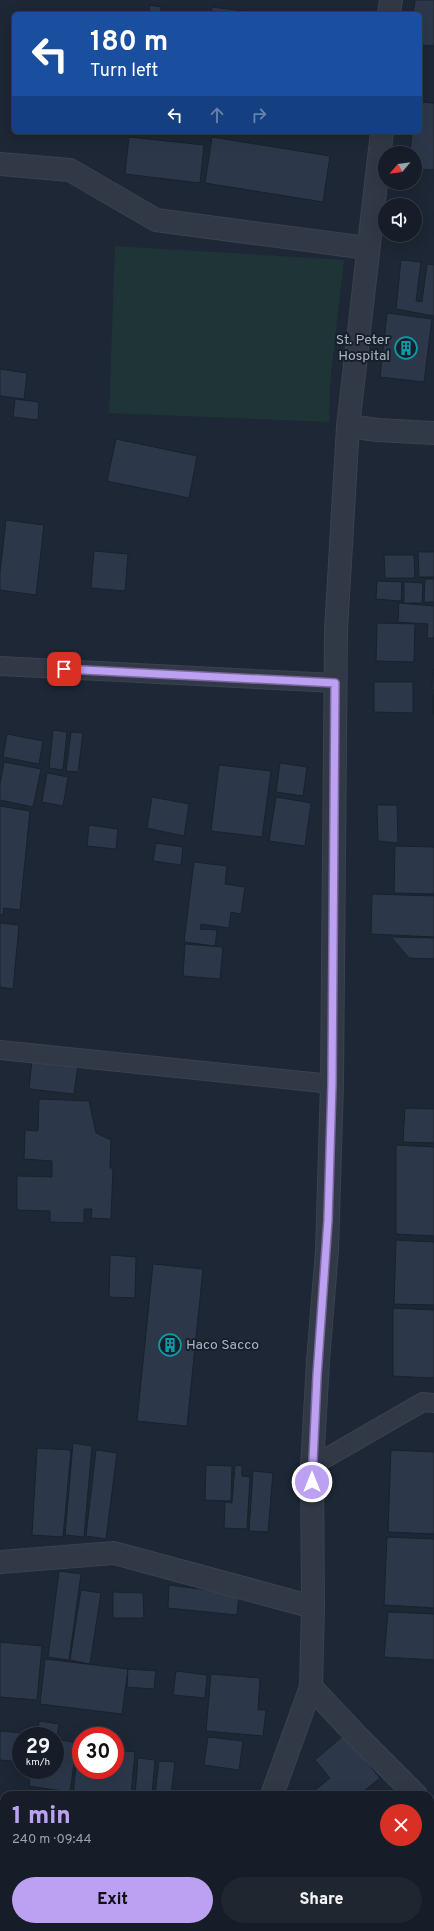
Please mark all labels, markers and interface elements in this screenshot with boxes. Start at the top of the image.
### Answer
text: 180 m [90,25,168,61]
icon: left [24,28,76,80]
text: Turn left [90,60,158,83]
icon: left [164,104,186,126]
icon: ahead [206,104,228,126]
icon: right [248,104,270,126]
north arrow [378,146,422,190]
map controls [378,146,422,242]
button: sound [378,198,422,242]
place label: St. Peter Hospital [336,332,391,365]
building icon: St. Peter Hospital [393,335,419,361]
pin [47,652,81,686]
icon: arrive [53,658,75,680]
building icon: Haco Sacco [157,1332,183,1358]
place label: Haco Sacco [186,1337,259,1354]
position arrow [291,1461,333,1503]
speed limit sign: 30 [72,1727,124,1779]
text: 29 [26,1735,50,1761]
text: km/h [26,1756,50,1769]
text: 1 min [12,1802,71,1832]
button: close [380,1804,422,1846]
text: 240 m · 09:44 [12,1832,92,1848]
button: Exit [12,1877,213,1923]
button: Share [221,1877,422,1923]

